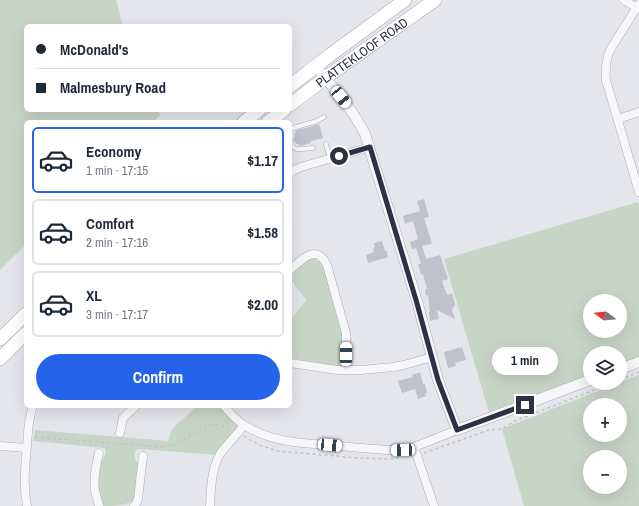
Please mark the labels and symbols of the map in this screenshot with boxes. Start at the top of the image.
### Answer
street label: PLATTEKLOOF ROAD [312,14,412,91]
car [329,84,353,110]
route start [330,147,348,165]
north arrow [583,294,627,338]
car [340,342,352,366]
callout: 1 min [492,347,558,375]
route end [516,396,534,414]
car [318,438,342,452]
car [391,444,415,456]

